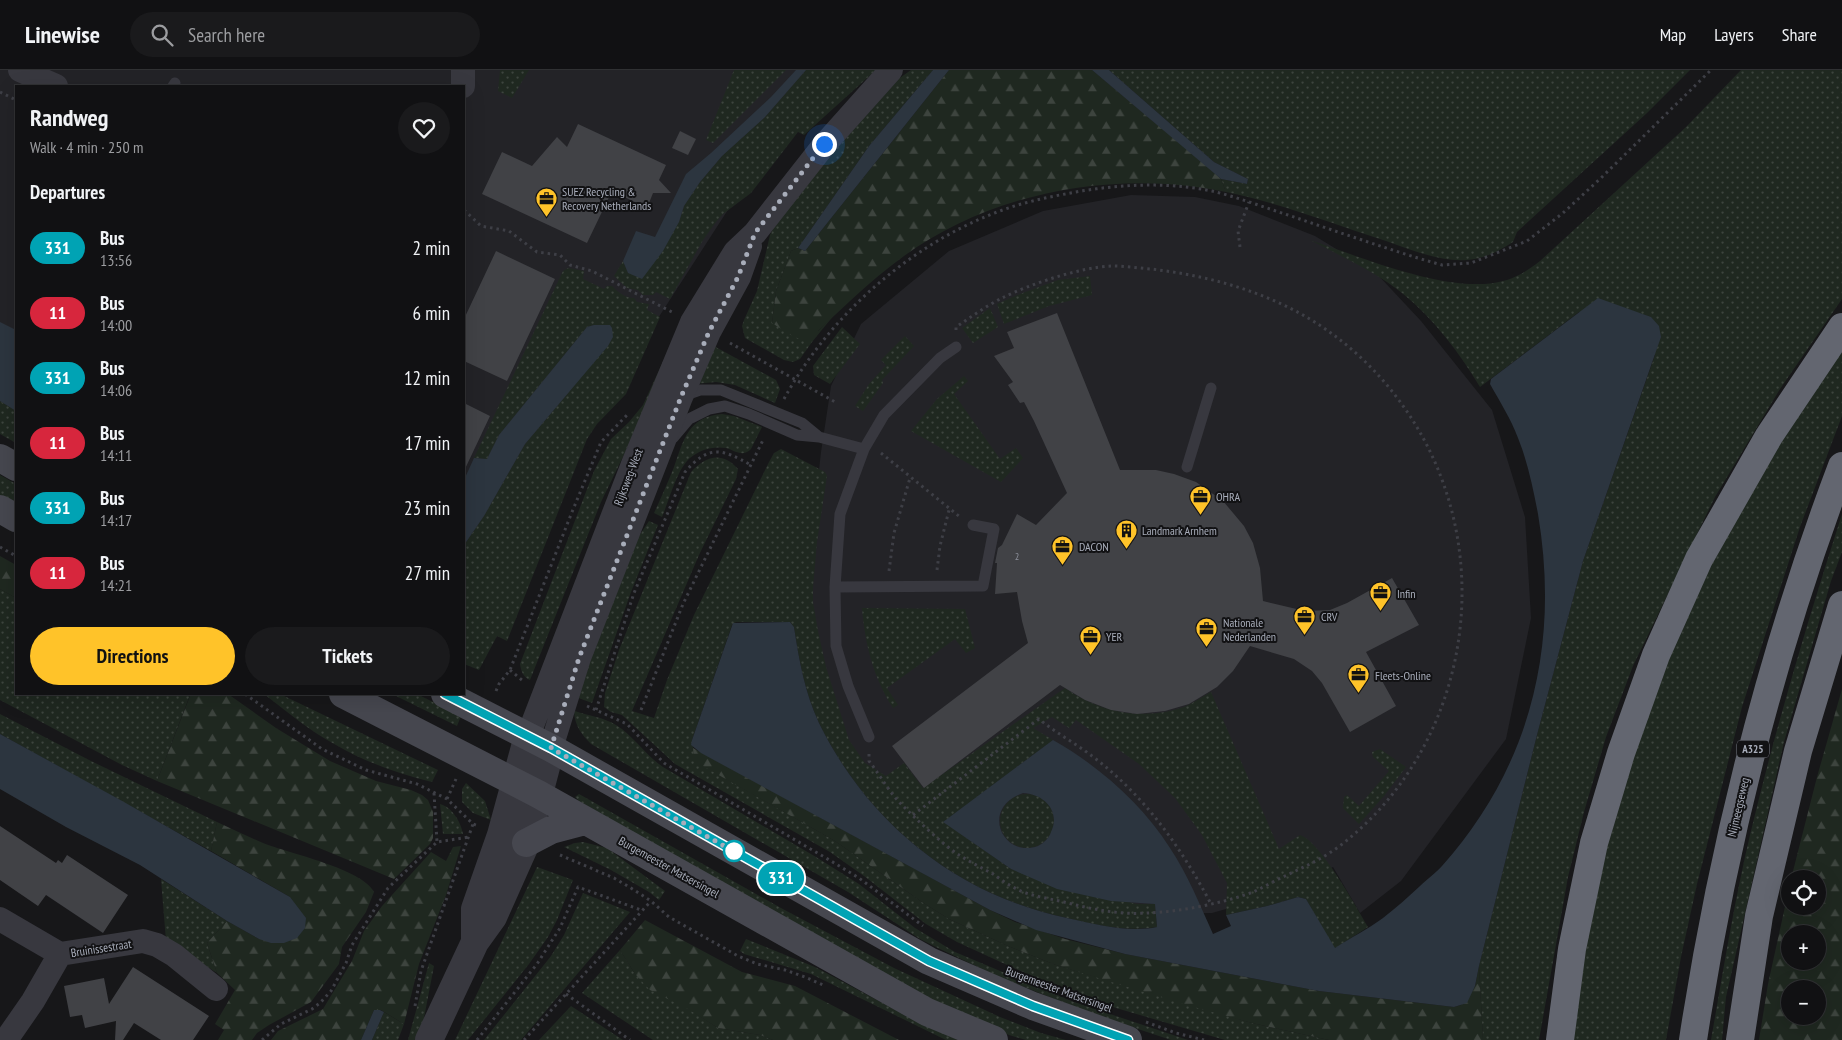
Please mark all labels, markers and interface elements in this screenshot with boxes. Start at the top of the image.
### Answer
search box [130,12,480,57]
text: Linewise [25,19,100,50]
icon: search [148,21,176,49]
text: Search here [188,23,265,47]
text: Map [1660,23,1686,46]
text: Layers [1714,23,1754,46]
text: Share [1782,23,1817,46]
text: Randweg [30,102,108,133]
button: heart [398,102,450,154]
your location [812,132,837,157]
text: Walk · 4 min · 250 m [30,137,143,157]
text: Departures [30,180,105,204]
place label: SUEZ Recycling & Recovery Netherlands [562,184,651,213]
office icon: SUEZ Recycling & Recovery Netherlands [534,186,558,217]
text: Bus [100,226,124,250]
text: 331 [45,236,70,259]
text: 2 min [413,236,450,260]
text: 13:56 [100,250,132,270]
text: Bus [100,291,124,315]
text: 11 [49,301,66,324]
text: 6 min [413,301,450,325]
text: 14:00 [100,315,132,335]
text: Bus [100,356,124,380]
text: 331 [45,366,70,389]
text: 12 min [404,366,450,390]
text: 14:06 [100,380,132,400]
text: Bus [100,421,124,445]
text: 11 [49,431,66,454]
text: 17 min [405,431,450,455]
text: 14:11 [100,445,132,465]
street label: Rijksweg-West [610,446,646,508]
office icon: OHRA [1188,484,1212,515]
text: Bus [100,486,124,510]
place label: OHRA [1216,489,1241,504]
text: 331 [45,496,70,519]
text: 23 min [404,496,450,520]
text: 14:17 [100,510,132,530]
building icon: Landmark Arnhem [1114,518,1138,549]
place label: Landmark Arnhem [1142,523,1217,538]
office icon: DACON [1051,534,1075,565]
place label: DACON [1079,539,1109,554]
house number: 2 [1015,550,1019,563]
text: Bus [100,551,124,575]
text: 11 [49,561,66,584]
text: 27 min [405,561,450,585]
text: 14:21 [100,575,132,595]
office icon: Infin [1369,581,1393,612]
place label: Infin [1397,586,1416,601]
office icon: CRV [1293,604,1317,635]
place label: CRV [1321,609,1338,624]
place label: Nationale Nederlanden [1223,615,1276,644]
office icon: Nationale Nederlanden [1195,617,1219,648]
office icon: YER [1078,624,1102,655]
button: Directions [30,627,235,685]
button: Tickets [245,627,450,685]
place label: YER [1106,629,1123,644]
office icon: Fleets-Online [1347,663,1371,694]
place label: Fleets-Online [1375,668,1431,683]
road number: A325 [1737,741,1769,758]
street label: Nijmeegseweg [1724,776,1752,838]
street label: Burgemeester Matsersingel [616,833,722,901]
unlabelled marker [723,840,745,862]
line badge: 331 [752,862,810,894]
text: 331 [768,866,794,889]
map controls [1781,870,1826,1025]
button: locate [1781,870,1826,915]
button: + [1781,925,1826,970]
street label: Bruinissestraat [70,936,133,960]
street label: Burgemeester Matsersingel [1003,963,1115,1015]
button: − [1781,980,1826,1025]

